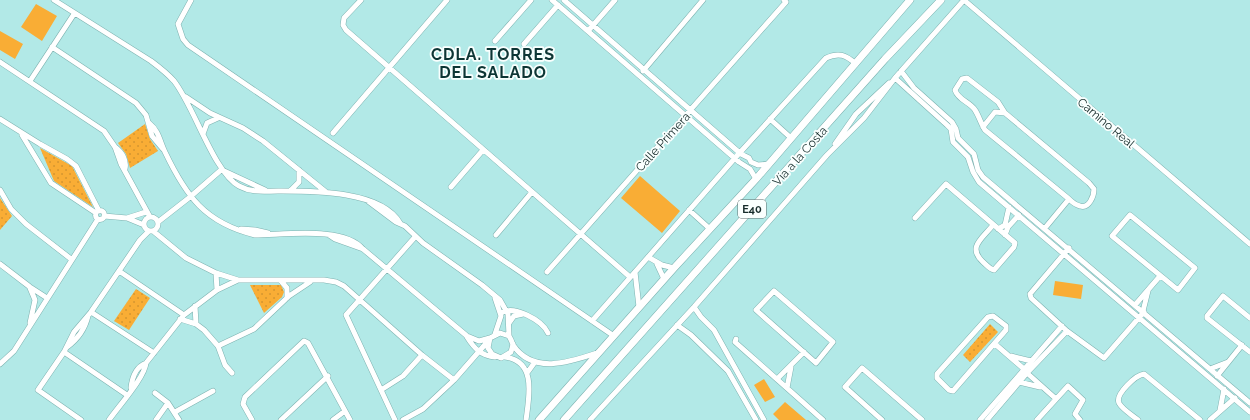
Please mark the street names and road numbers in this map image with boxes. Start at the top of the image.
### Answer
street label: Camino Real [1075,95,1138,151]
street label: Calle Primera [633,110,693,174]
street label: Vía a la Costa [770,124,830,188]
road number: E40 [738,200,766,218]

